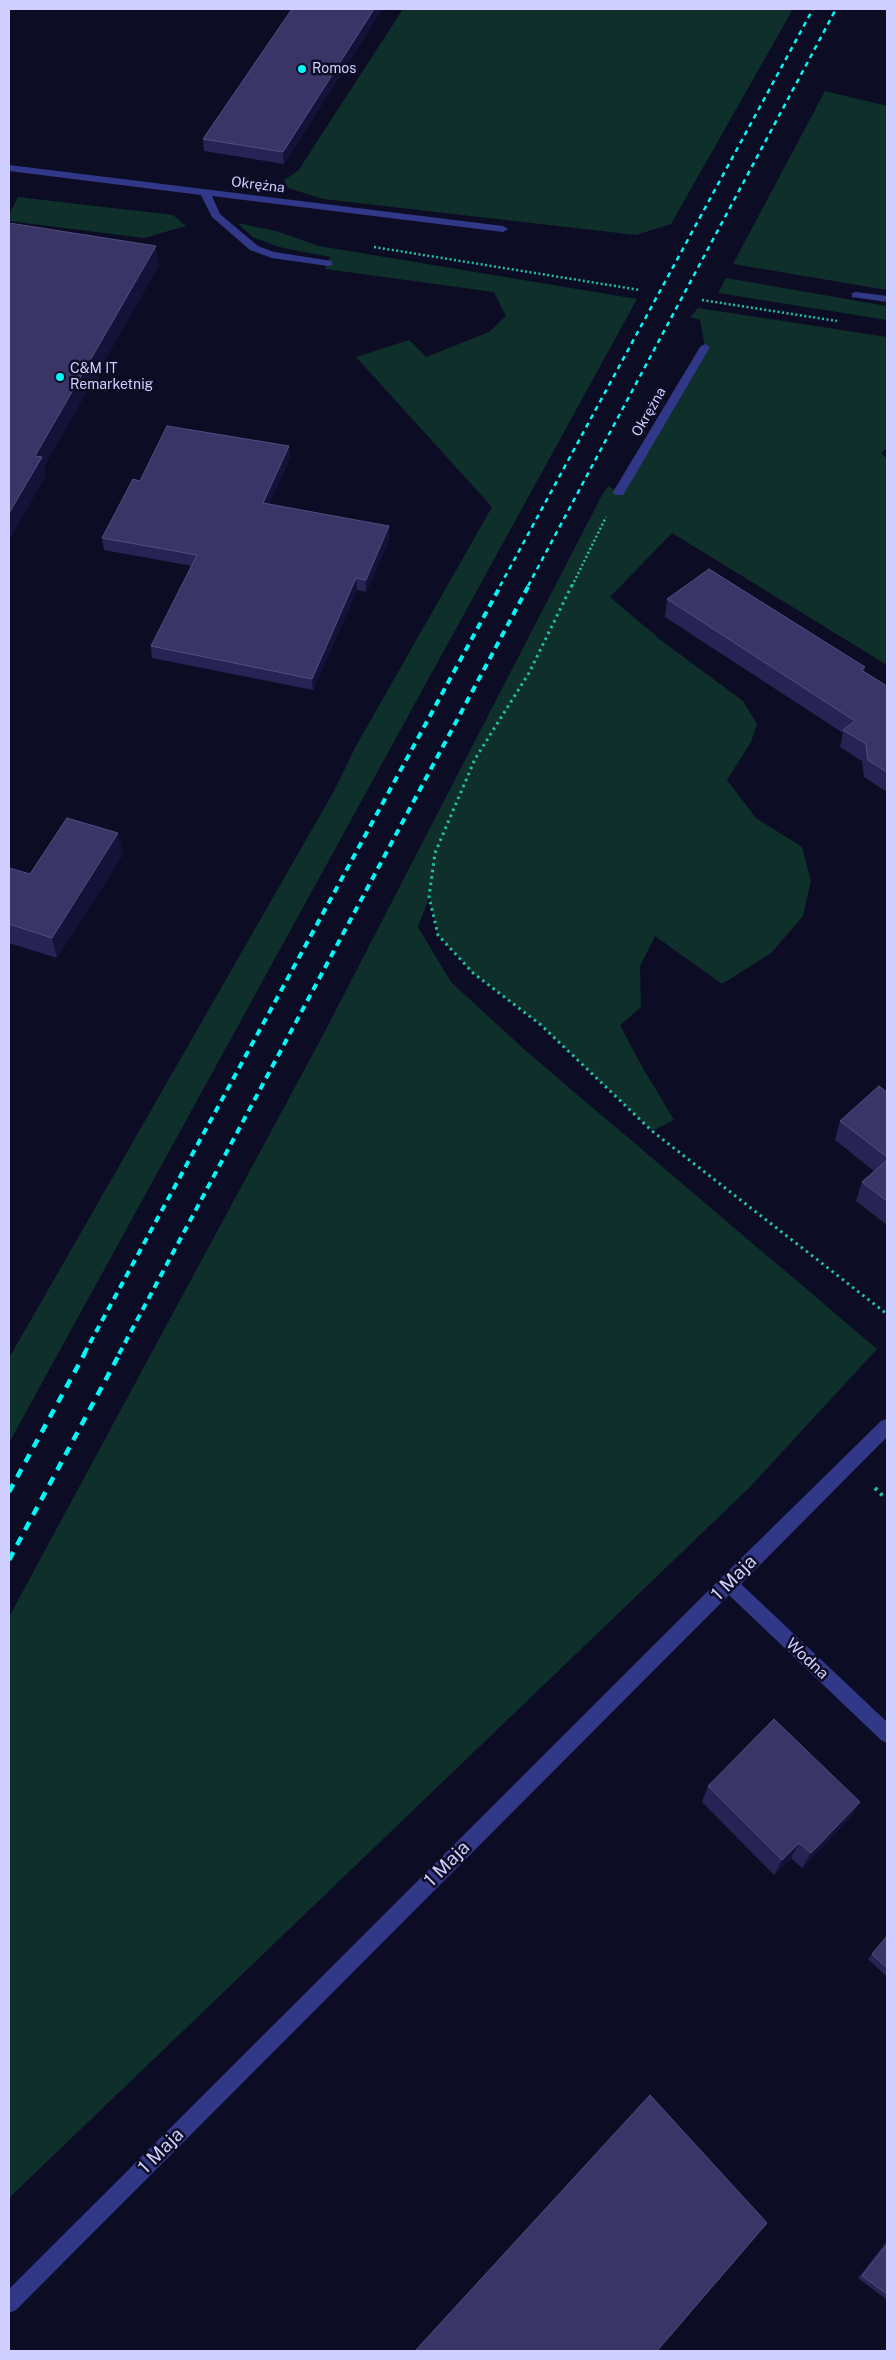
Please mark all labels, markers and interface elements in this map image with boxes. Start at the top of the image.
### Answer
place label: Romos [312,61,356,77]
marker: Romos [296,63,308,75]
street label: Okrężna [230,173,286,197]
place label: C&M IT Remarketnig [70,361,153,394]
marker: C&M IT Remarketnig [54,371,66,383]
street label: Okrężna [628,385,670,439]
street label: 1 Maja [706,1550,762,1606]
street label: Wodna [782,1634,832,1684]
street label: 1 Maja [419,1836,475,1892]
street label: 1 Maja [133,2123,189,2179]

